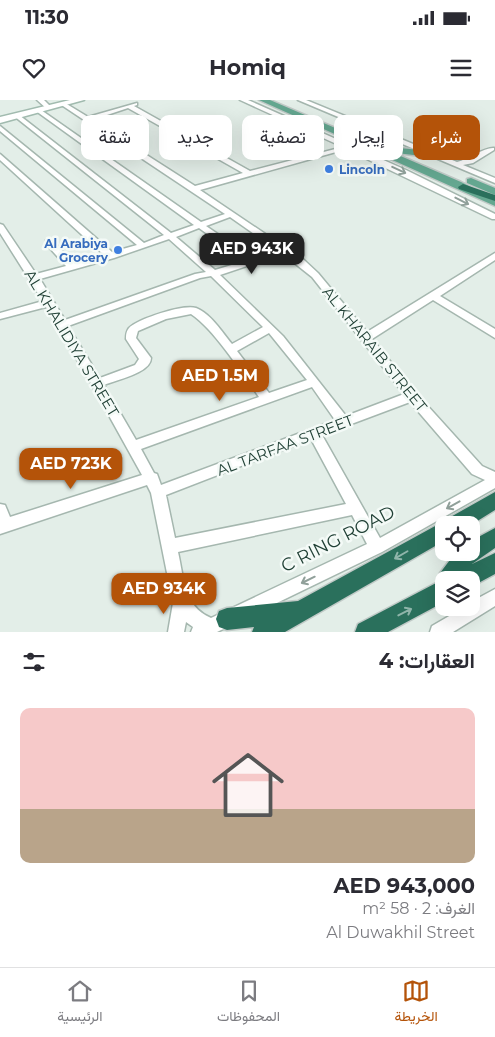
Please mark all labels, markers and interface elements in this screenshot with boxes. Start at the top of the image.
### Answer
text: 11:30 [25,6,69,29]
icon: heart [20,54,48,82]
text: Homiq [209,54,286,81]
icon: menu [447,54,475,82]
chip: شقة [81,115,149,160]
chip: جديد [159,115,232,160]
chip: تصفية [242,115,324,160]
chip: إيجار [334,115,403,160]
chip: شراء [413,115,480,160]
place label: Lincoln [339,162,385,177]
marker: Lincoln [323,163,335,175]
one-way arrow [391,166,406,176]
one-way arrow [455,196,470,206]
pin: AED 943K [200,232,304,275]
place label: Al Arabiya Grocery [43,236,109,265]
text: AED 943K [210,239,294,258]
marker: Al Arabiya Grocery [112,244,124,256]
street label: AL KHALIDIYA STREET [21,266,124,420]
street label: AL KHARAIB STREET [319,283,432,416]
pin: AED 1.5M [168,360,272,402]
text: AED 1.5M [182,366,258,385]
street label: AL TARFAA STREET [214,410,356,480]
pin: AED 723K [19,448,123,490]
text: AED 723K [30,454,112,473]
one-way arrow [445,500,460,510]
street label: C RING ROAD [277,501,399,577]
map controls [435,516,480,616]
button: locate [435,516,480,561]
one-way arrow [394,550,409,560]
button: layers [435,571,480,616]
pin: AED 934K [112,572,216,615]
one-way arrow [301,576,316,585]
text: AED 934K [122,579,206,598]
one-way arrow [397,607,412,616]
icon: filters [20,648,48,676]
text: العقارات: 4 [379,648,475,673]
icon: home [203,740,293,830]
text: AED 943,000 [333,873,475,898]
text: الغرف: 2 · 58 m² [362,899,475,918]
text: Al Duwakhil Street [326,923,475,942]
tab: الرئيسية [57,977,103,1029]
tab: المحفوظات [217,977,280,1029]
tab: الخريطة [394,977,438,1029]

